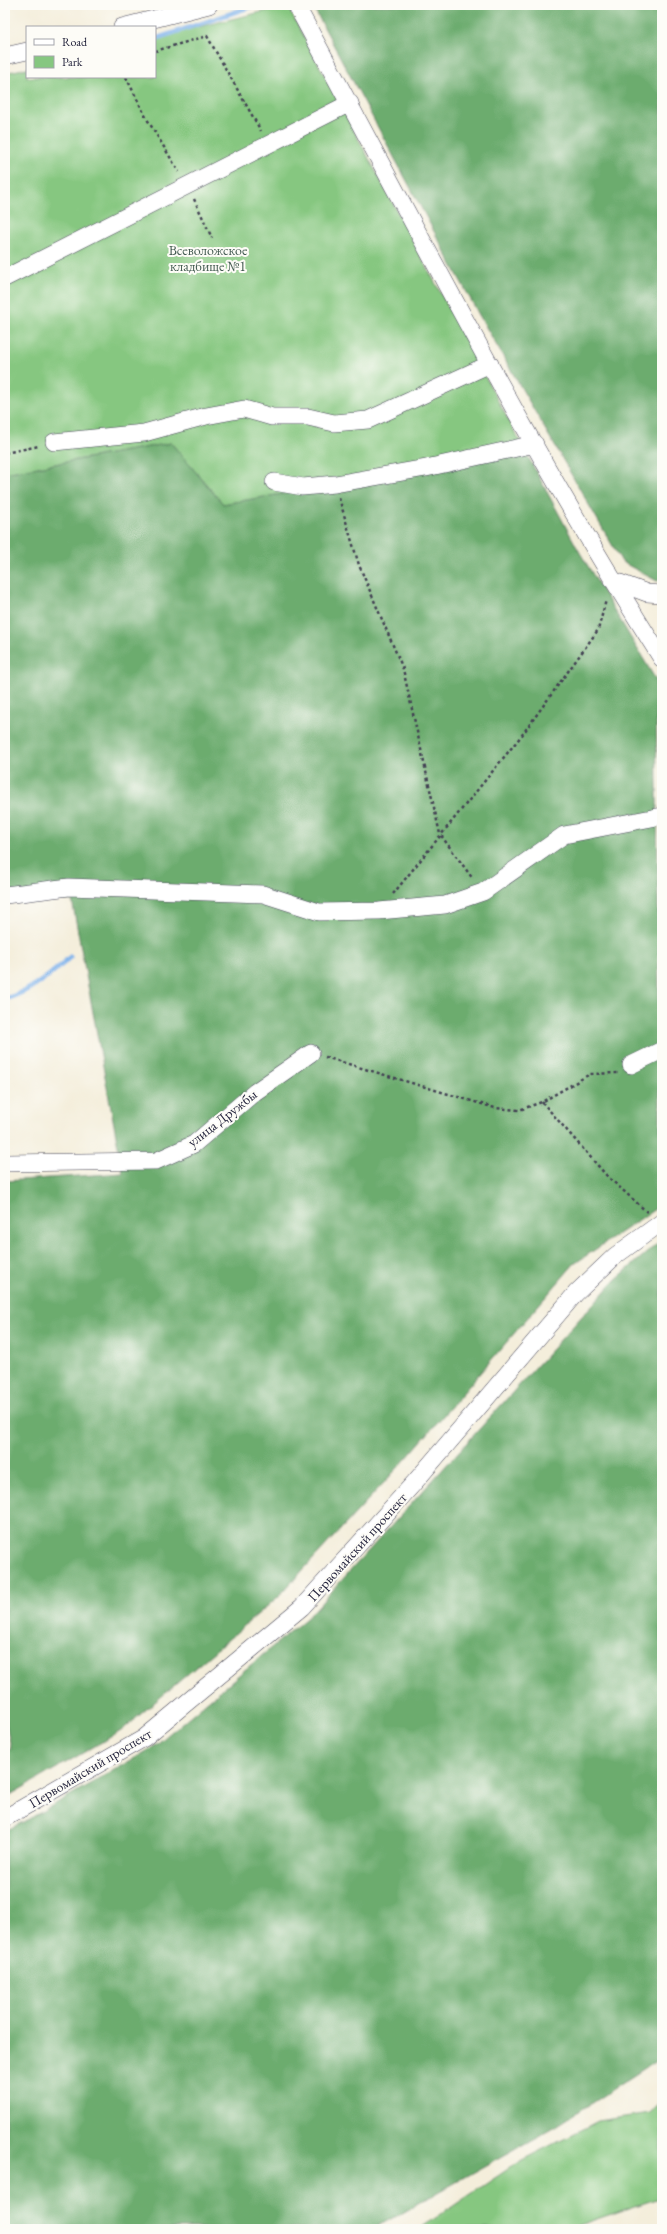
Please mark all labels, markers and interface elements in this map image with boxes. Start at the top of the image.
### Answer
legend [26,26,156,78]
text: Road [62,34,88,50]
text: Park [62,54,83,70]
park label: Всеволожское кладбище №1 [169,241,248,275]
street label: улица Дружбы [184,1085,261,1151]
street label: Первомайский проспект [303,1489,411,1605]
street label: Первомайский проспект [25,1724,155,1812]

